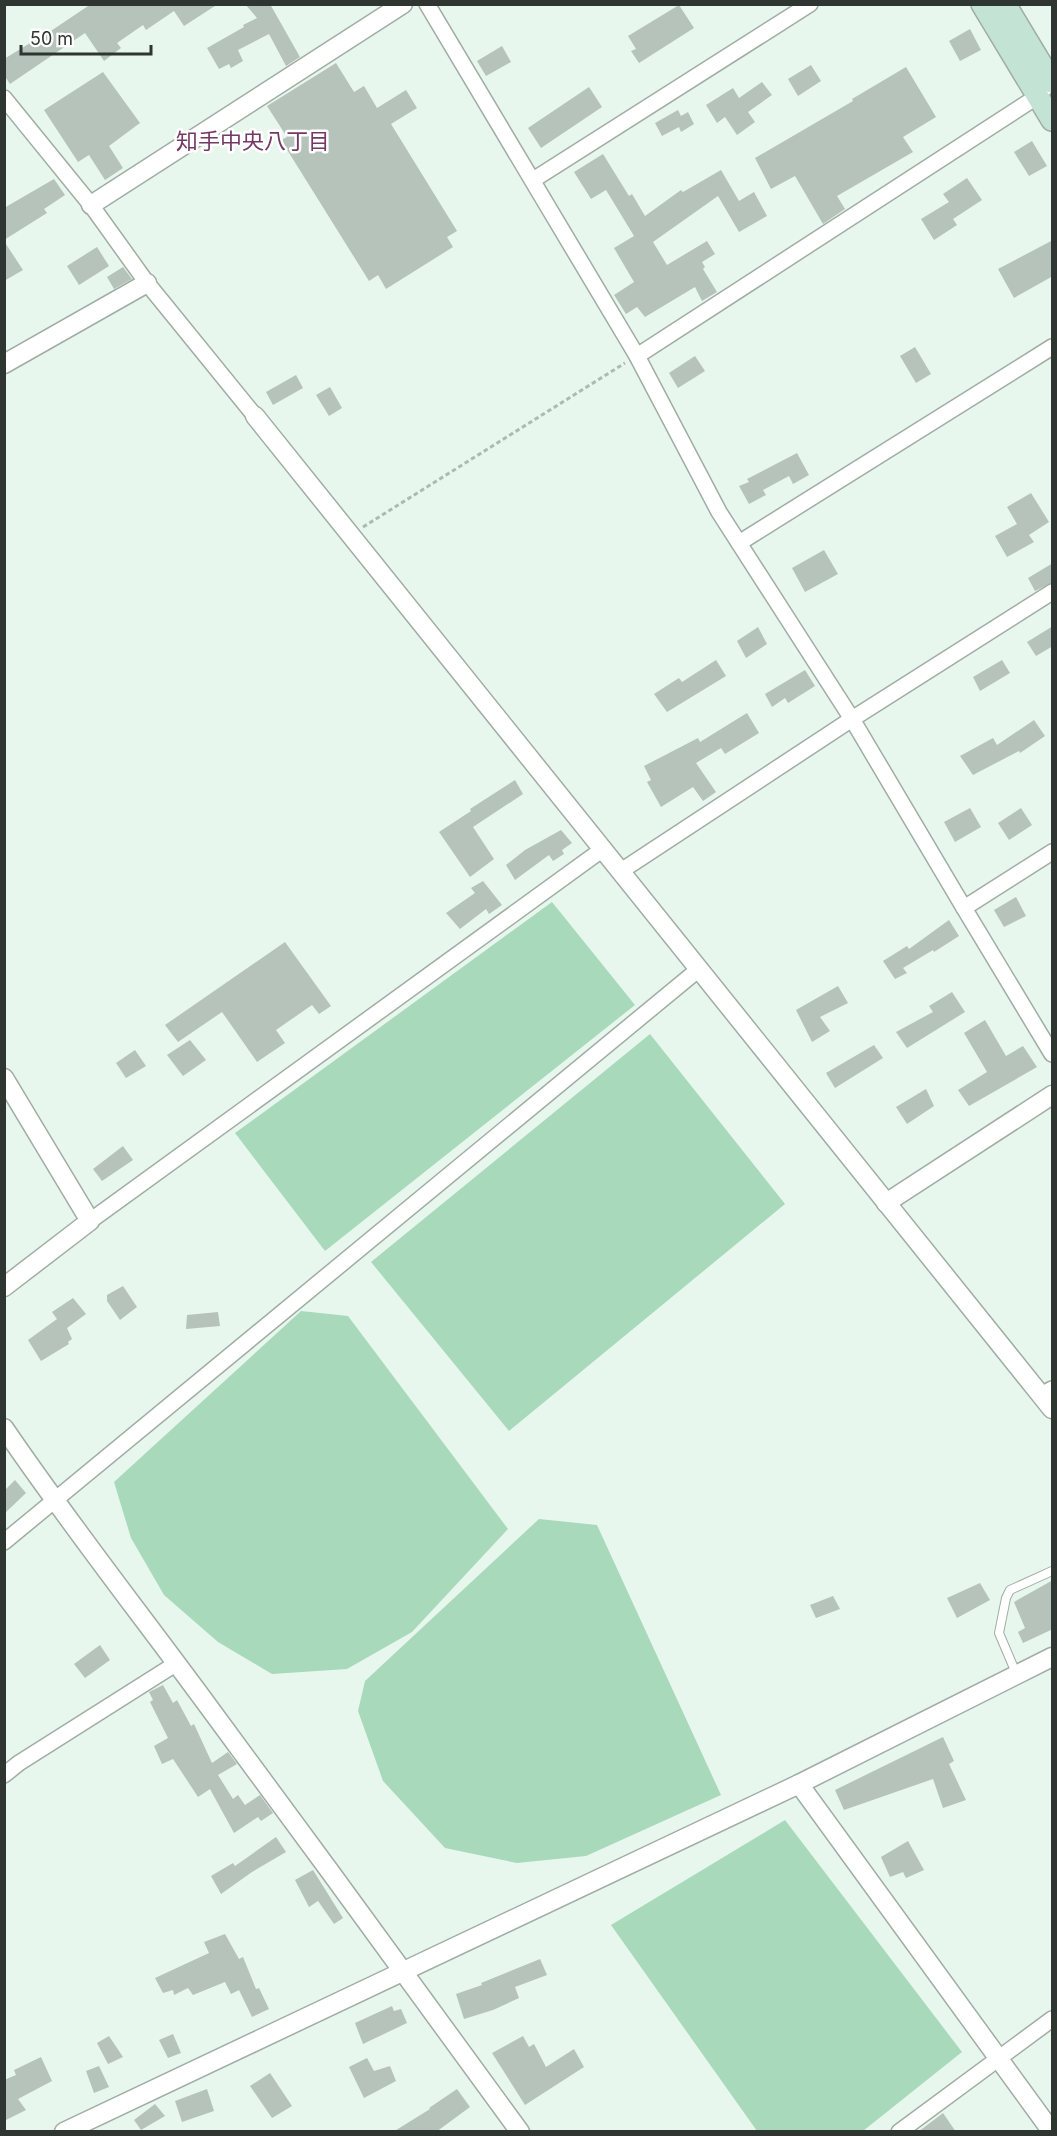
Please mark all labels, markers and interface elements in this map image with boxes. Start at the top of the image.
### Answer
scale bar [21,18,152,56]
text: 50 m [30,28,73,49]
district label: 知手中央八丁目 [176,128,330,154]

